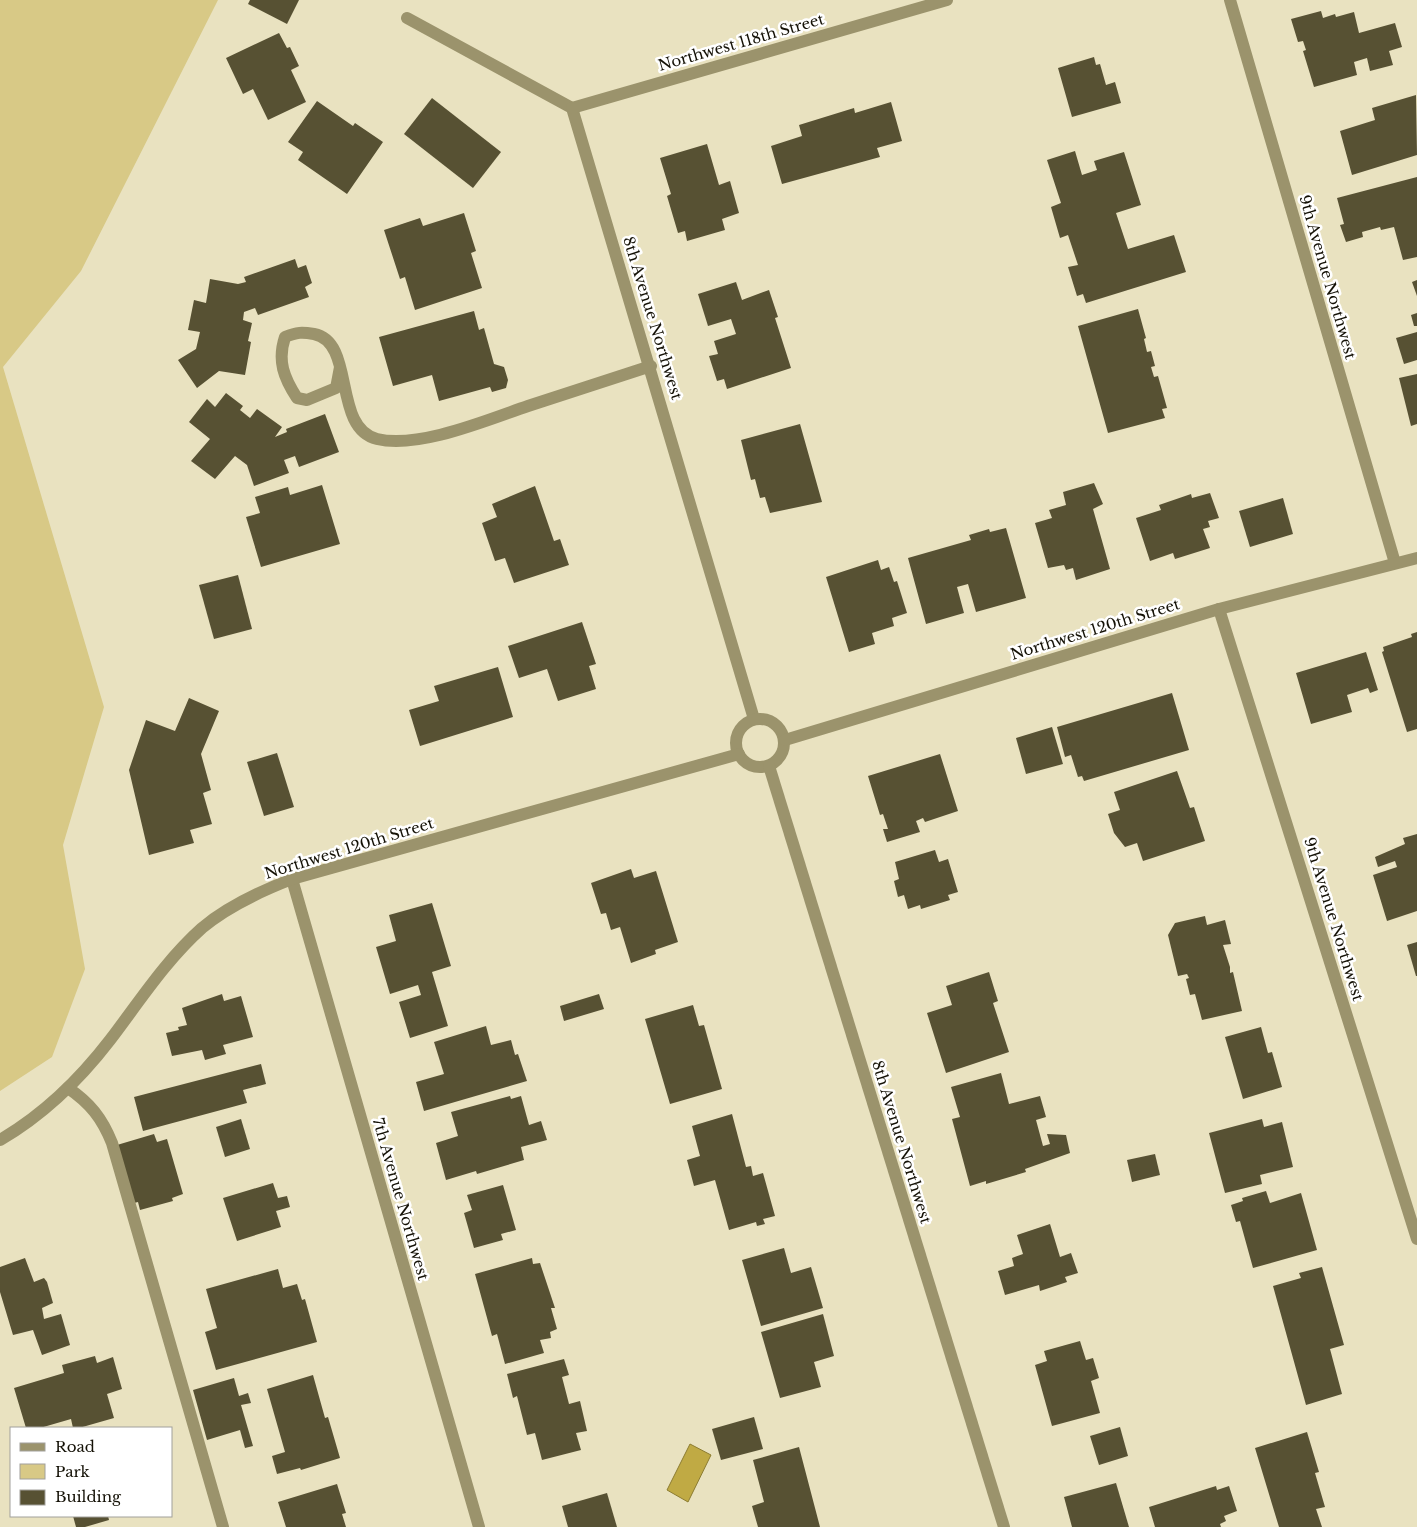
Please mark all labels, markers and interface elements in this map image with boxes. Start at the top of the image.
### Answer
street label: Northwest 118th Street [656,9,826,75]
street label: 9th Avenue Northwest [1295,193,1361,362]
street label: 8th Avenue Northwest [619,234,687,402]
street label: Northwest 120th Street [1008,594,1182,664]
street label: Northwest 120th Street [262,813,436,883]
street label: 9th Avenue Northwest [1300,835,1368,1003]
street label: 8th Avenue Northwest [868,1058,936,1226]
street label: 7th Avenue Northwest [369,1116,433,1283]
legend [10,1427,172,1517]
text: Road [55,1437,95,1456]
text: Park [55,1462,91,1481]
text: Building [55,1487,122,1506]

